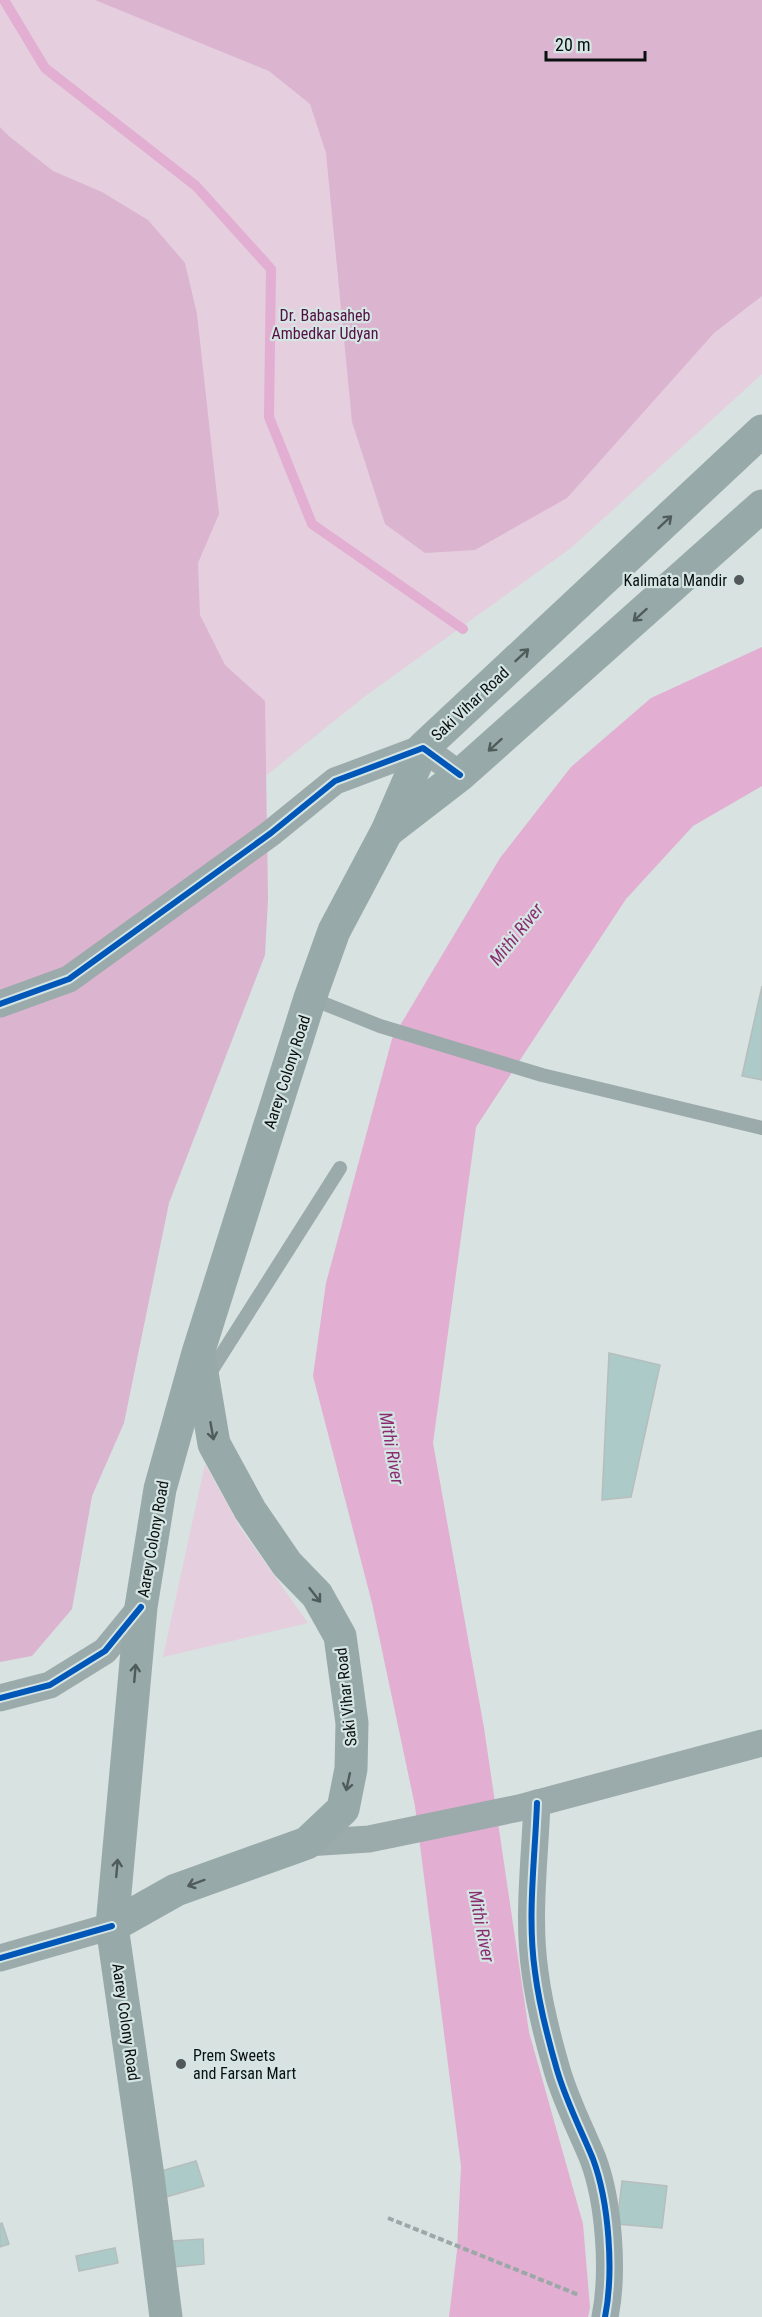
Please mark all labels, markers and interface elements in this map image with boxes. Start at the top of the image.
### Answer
scale bar [546,24,645,62]
text: 20 m [555,34,590,55]
park label: Dr. Babasaheb Ambedkar Udyan [272,306,378,343]
one-way arrow [657,515,672,529]
place label: Kalimata Mandir [624,571,727,590]
marker: Kalimata Mandir [732,573,746,587]
one-way arrow [633,608,648,622]
one-way arrow [515,648,530,662]
street label: Saki Vihar Road [427,663,513,745]
one-way arrow [488,738,503,752]
water label: Mithi River [485,898,548,969]
street label: Aarey Colony Road [260,1013,314,1131]
water label: Mithi River [375,1410,409,1486]
one-way arrow [207,1421,218,1441]
street label: Aarey Colony Road [133,1479,173,1599]
one-way arrow [309,1586,321,1602]
street label: Saki Vihar Road [331,1647,361,1747]
one-way arrow [130,1664,141,1684]
one-way arrow [342,1771,353,1791]
one-way arrow [112,1858,123,1878]
one-way arrow [188,1878,206,1889]
water label: Mithi River [465,1888,499,1965]
street label: Aarey Colony Road [108,1962,144,2082]
place label: Prem Sweets and Farsan Mart [193,2046,296,2083]
marker: Prem Sweets and Farsan Mart [174,2057,188,2071]

